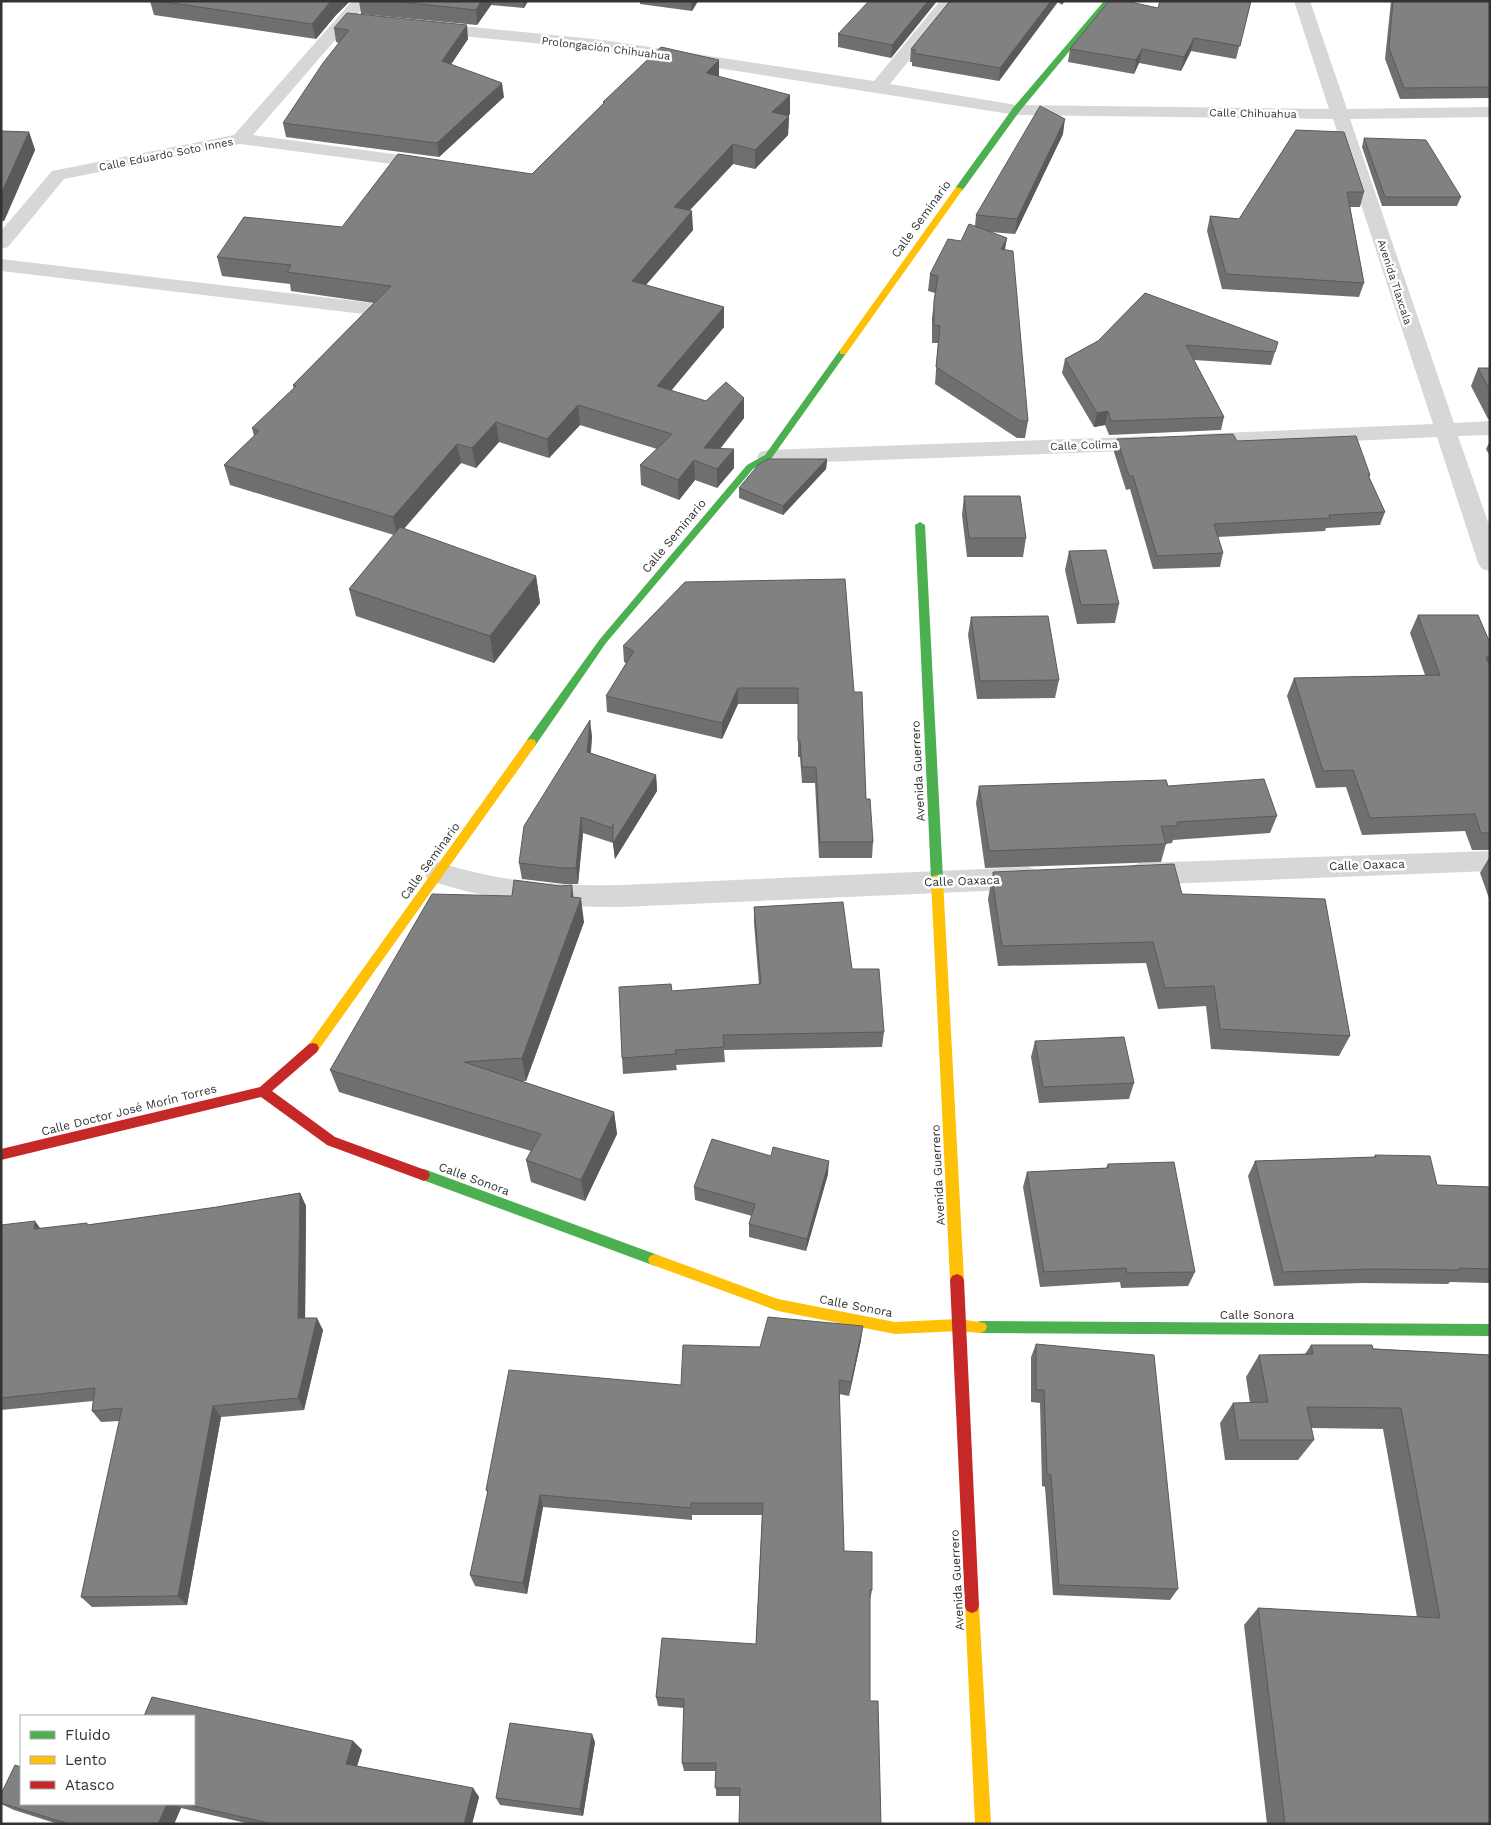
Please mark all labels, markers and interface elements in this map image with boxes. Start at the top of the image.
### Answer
street label: Prolongación Chihuahua [541,34,671,63]
street label: Calle Chihuahua [1209,106,1297,121]
street label: Calle Eduardo Soto Innes [98,135,234,174]
street label: Calle Seminario [888,178,954,260]
street label: Avenida Tlaxcala [1375,238,1414,326]
street label: Calle Colima [1050,438,1118,453]
street label: Calle Seminario [639,496,709,576]
street label: Avenida Guerrero [908,720,928,822]
street label: Calle Seminario [397,820,463,902]
street label: Calle Oaxaca [1329,857,1405,873]
street label: Calle Oaxaca [924,873,1000,889]
street label: Calle Doctor José Morín Torres [40,1081,218,1139]
street label: Avenida Guerrero [928,1124,948,1226]
street label: Calle Sonora [437,1160,512,1198]
street label: Calle Sonora [818,1292,894,1320]
street label: Calle Sonora [1220,1308,1294,1322]
street label: Avenida Guerrero [947,1529,967,1631]
legend [20,1715,195,1805]
text: Fluido [65,1726,110,1744]
text: Lento [65,1751,107,1769]
text: Atasco [65,1776,114,1794]

